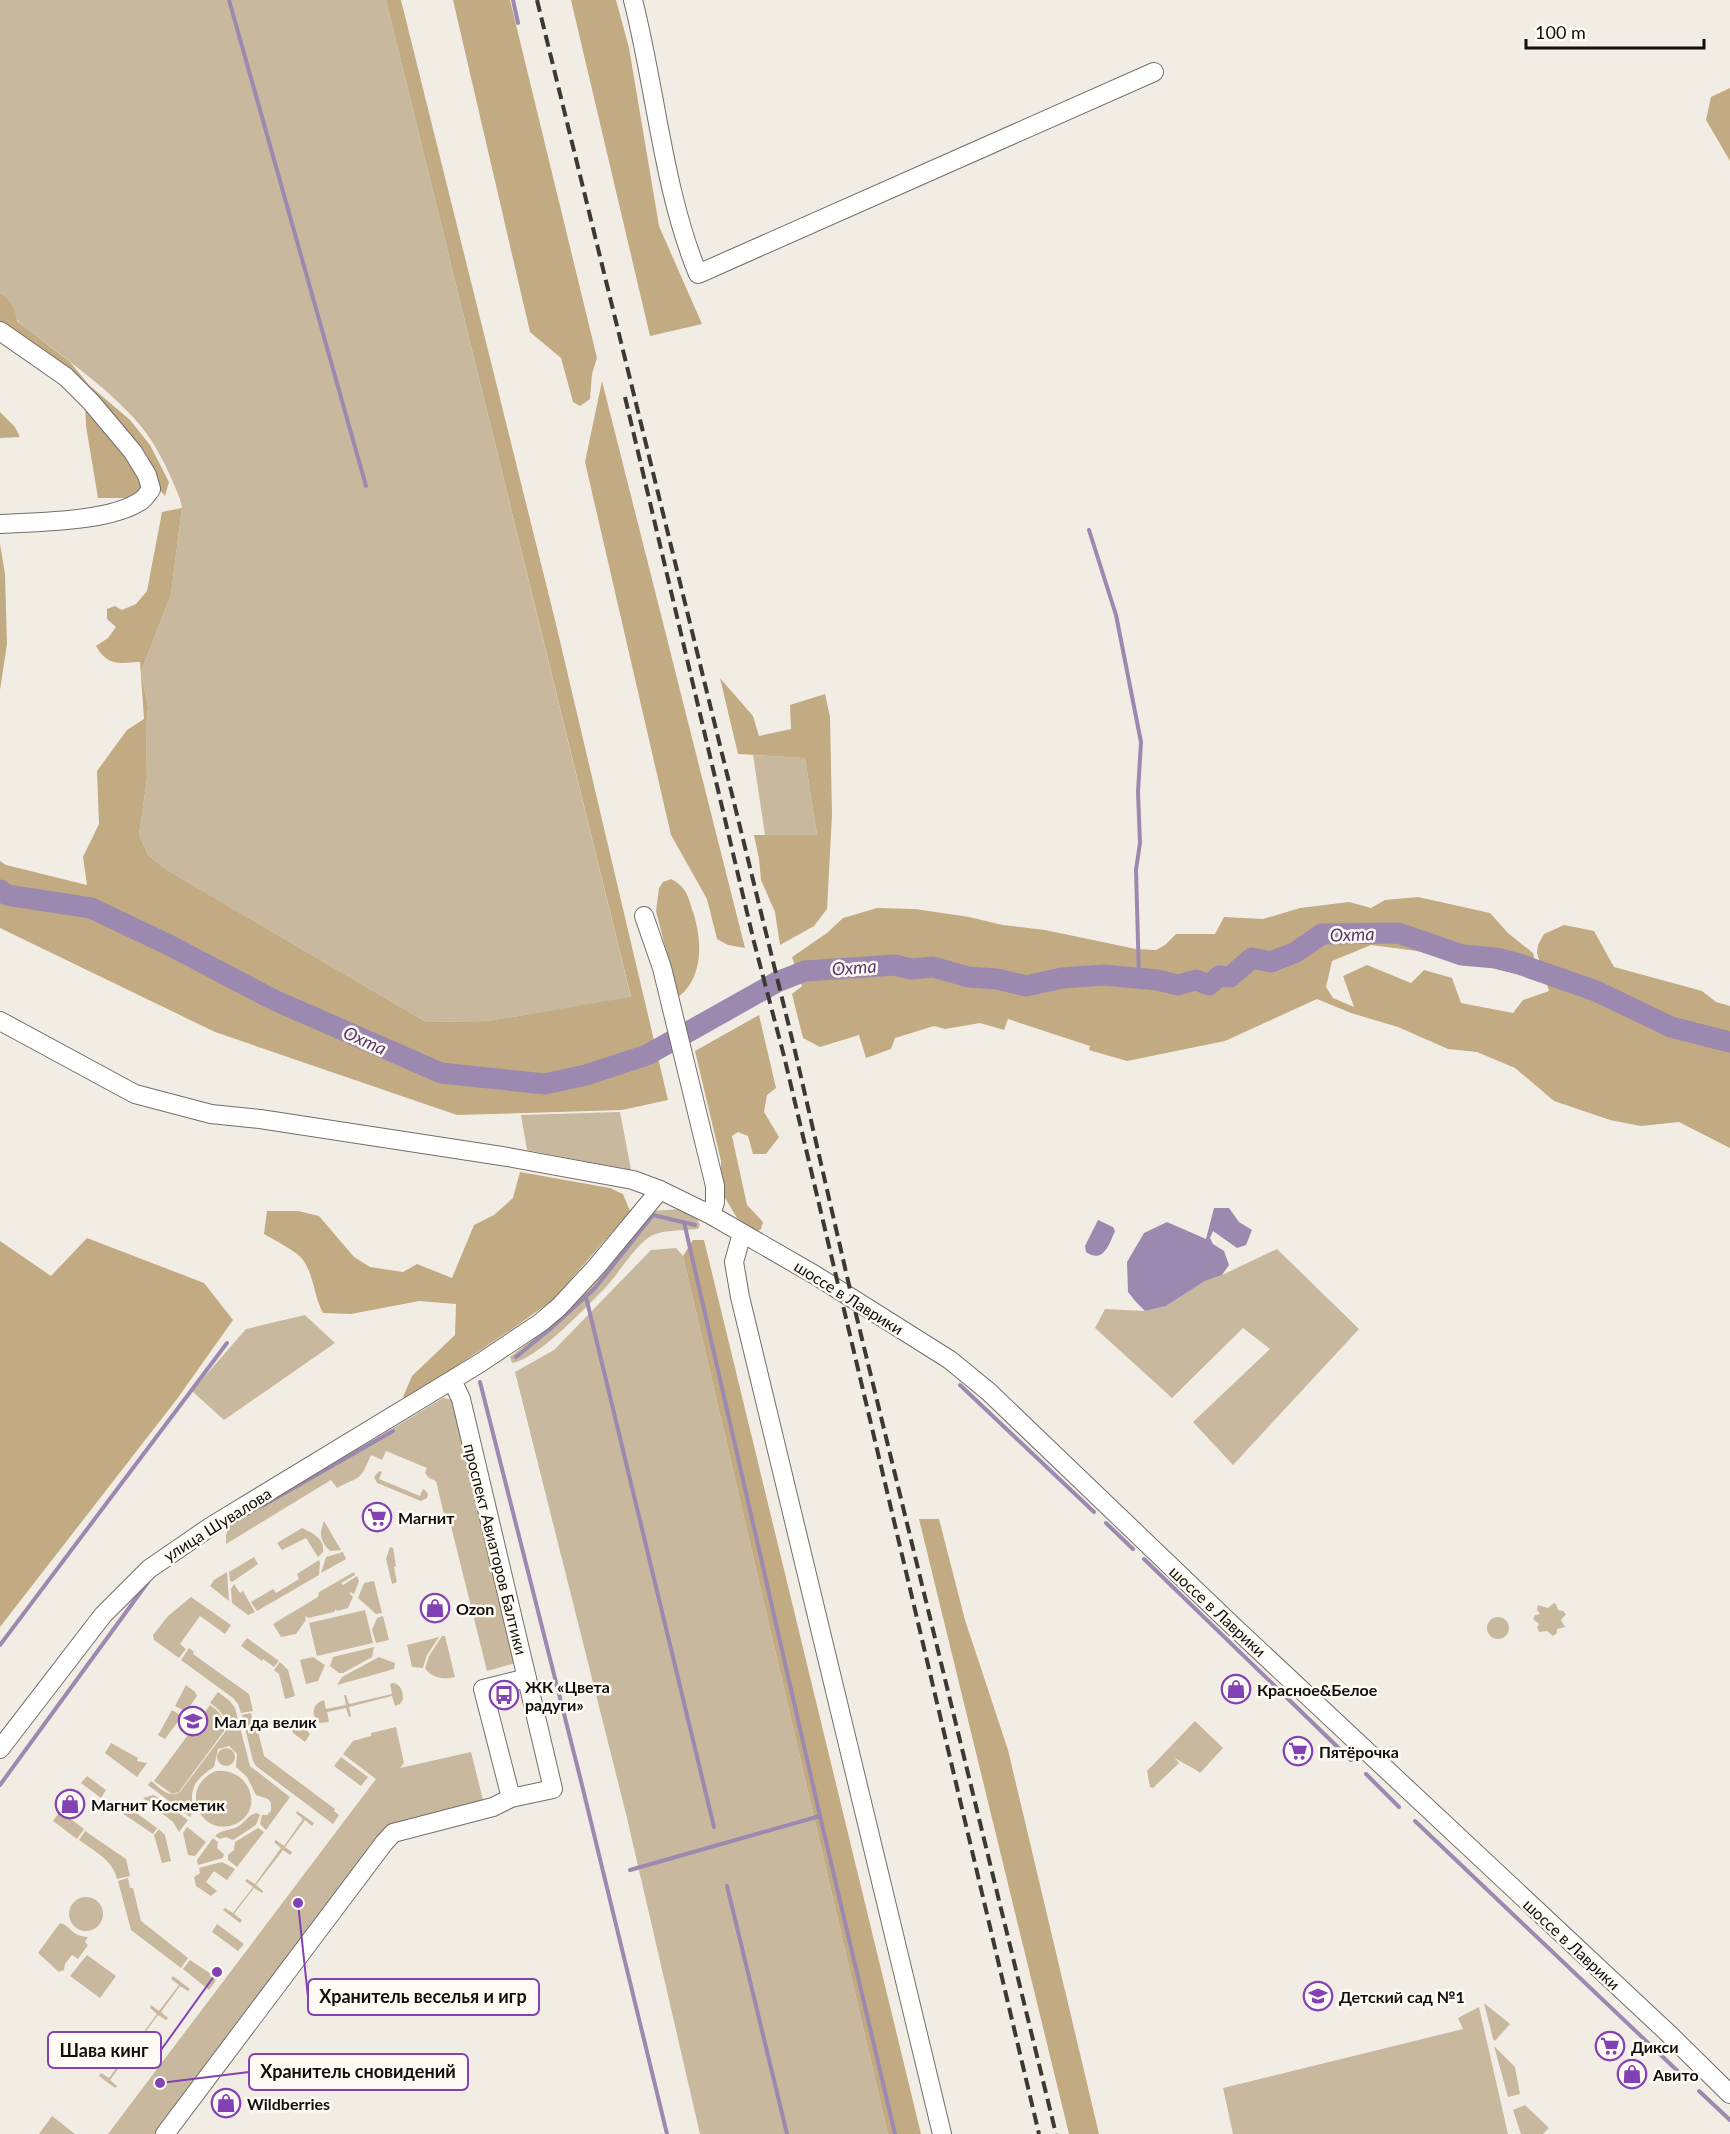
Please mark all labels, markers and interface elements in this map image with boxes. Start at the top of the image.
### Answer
scale bar [1526,12,1704,50]
text: 100 m [1535,21,1586,43]
water label: Охта [1329,922,1375,946]
water label: Охта [831,954,877,980]
water label: Охта [340,1021,390,1059]
street label: шоссе в Лаврики [791,1256,907,1338]
street label: проспект Авиаторов Балтики [461,1441,531,1657]
street label: улица Шувалова [160,1483,274,1565]
supermarket icon: Магнит [361,1501,393,1533]
place label: Магнит [398,1508,455,1527]
street label: шоссе в Лаврики [1166,1562,1270,1660]
shop icon: Ozon [419,1592,451,1624]
place label: Ozon [456,1599,494,1618]
shop icon: Красное&Белое [1220,1673,1252,1705]
place label: ЖК «Цвета радуги» [525,1677,610,1714]
bus stop icon: ЖК «Цвета радуги» [488,1679,520,1711]
place label: Красное&Белое [1257,1680,1378,1699]
school or university icon: Мал да велик [177,1705,209,1737]
place label: Мал да велик [214,1712,317,1731]
supermarket icon: Пятёрочка [1282,1735,1314,1767]
place label: Пятёрочка [1319,1742,1399,1761]
shop icon: Магнит Косметик [54,1788,86,1820]
place label: Магнит Косметик [91,1795,225,1814]
street label: шоссе в Лаврики [1520,1895,1624,1993]
callout: Хранитель веселья и игр [308,1979,539,2015]
school or university icon: Детский сад №1 [1302,1980,1334,2012]
text: Хранитель веселья и игр [319,1985,527,2007]
place label: Детский сад №1 [1339,1987,1465,2006]
supermarket icon: Дикси [1594,2030,1626,2062]
callout: Шава кинг [48,2032,161,2068]
place label: Дикси [1631,2037,1679,2056]
text: Шава кинг [59,2039,149,2061]
callout: Хранитель сновидений [249,2054,468,2090]
shop icon: Авито [1616,2058,1648,2090]
text: Хранитель сновидений [260,2060,456,2082]
place label: Авито [1652,2065,1699,2084]
shop icon: Wildberries [210,2087,242,2119]
place label: Wildberries [247,2094,330,2113]

